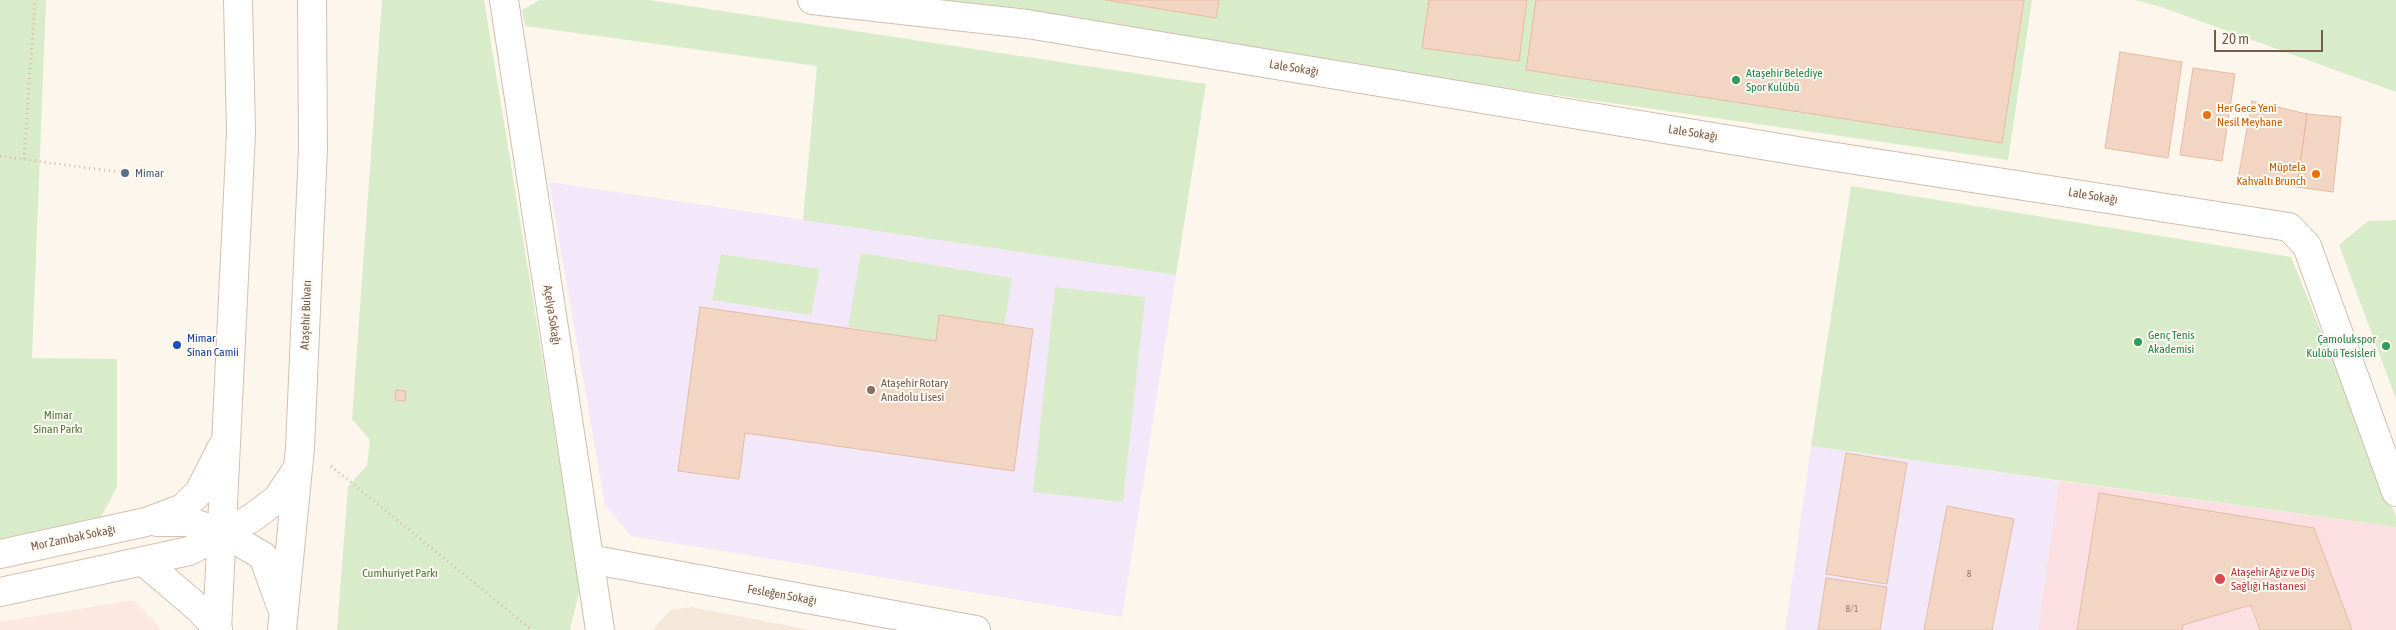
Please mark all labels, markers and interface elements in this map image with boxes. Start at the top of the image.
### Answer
scale bar [2216,20,2325,52]
text: 20 m [2222,30,2249,47]
street label: Lale Sokağı [1268,57,1320,79]
place label: Ataşehir Belediye Spor Kulübü [1746,66,1823,94]
marker: Ataşehir Belediye Spor Kulübü [1730,74,1742,86]
place label: Her Gece Yeni Nesil Meyhane [2217,101,2282,129]
marker: Her Gece Yeni Nesil Meyhane [2201,109,2213,121]
street label: Lale Sokağı [1667,122,1719,144]
place label: Müptela Kahvaltı Brunch [2236,160,2306,188]
place label: Mimar [135,166,164,180]
marker: Mimar [119,167,131,179]
marker: Müptela Kahvaltı Brunch [2310,168,2322,180]
street label: Lale Sokağı [2067,185,2119,207]
street label: Ataşehir Bulvarı [298,280,314,350]
street label: Açelya Sokağı [540,284,564,346]
place label: Genç Tenis Akademisi [2148,328,2195,356]
place label: Mimar Sinan Camii [187,331,239,359]
place label: Çamolukspor Kulübü Tesisleri [2306,332,2376,360]
marker: Genç Tenis Akademisi [2132,336,2144,348]
marker: Mimar Sinan Camii [171,339,183,351]
marker: Çamolukspor Kulübü Tesisleri [2380,340,2392,352]
place label: Ataşehir Rotary Anadolu Lisesi [881,376,949,404]
marker: Ataşehir Rotary Anadolu Lisesi [865,384,877,396]
park label: Mimar Sinan Parkı [33,408,83,436]
street label: Mor Zambak Sokağı [29,522,117,554]
place label: Ataşehir Ağız ve Diş Sağlığı Hastanesi [2231,565,2315,593]
park label: Cumhuriyet Parkı [362,566,438,580]
house number: 8 [1967,568,1971,580]
marker: Ataşehir Ağız ve Diş Sağlığı Hastanesi [2213,572,2227,586]
street label: Fesleğen Sokağı [746,582,818,608]
house number: 8/1 [1846,603,1858,615]

